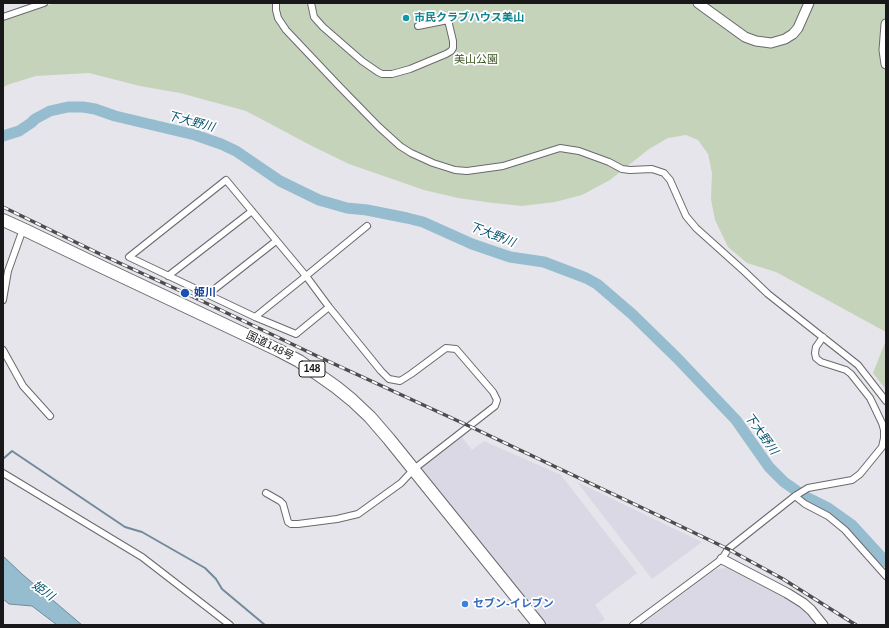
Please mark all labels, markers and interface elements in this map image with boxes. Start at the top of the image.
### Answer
place label: 市民クラブハウス美山 [414,11,524,25]
marker: 市民クラブハウス美山 [401,13,411,23]
park label: 美山公園 [454,53,498,67]
water label: 下大野川 [166,109,216,135]
water label: 下大野川 [467,220,517,250]
place label: 姫川 [194,286,216,300]
marker: 姫川 [179,287,191,299]
street label: 国道148号 [244,329,296,363]
road number: 148 [299,361,325,377]
water label: 下大野川 [741,410,781,458]
water label: 姫川 [29,578,57,604]
place label: セブン-イレブン [473,597,554,611]
marker: セブン-イレブン [460,599,470,609]

